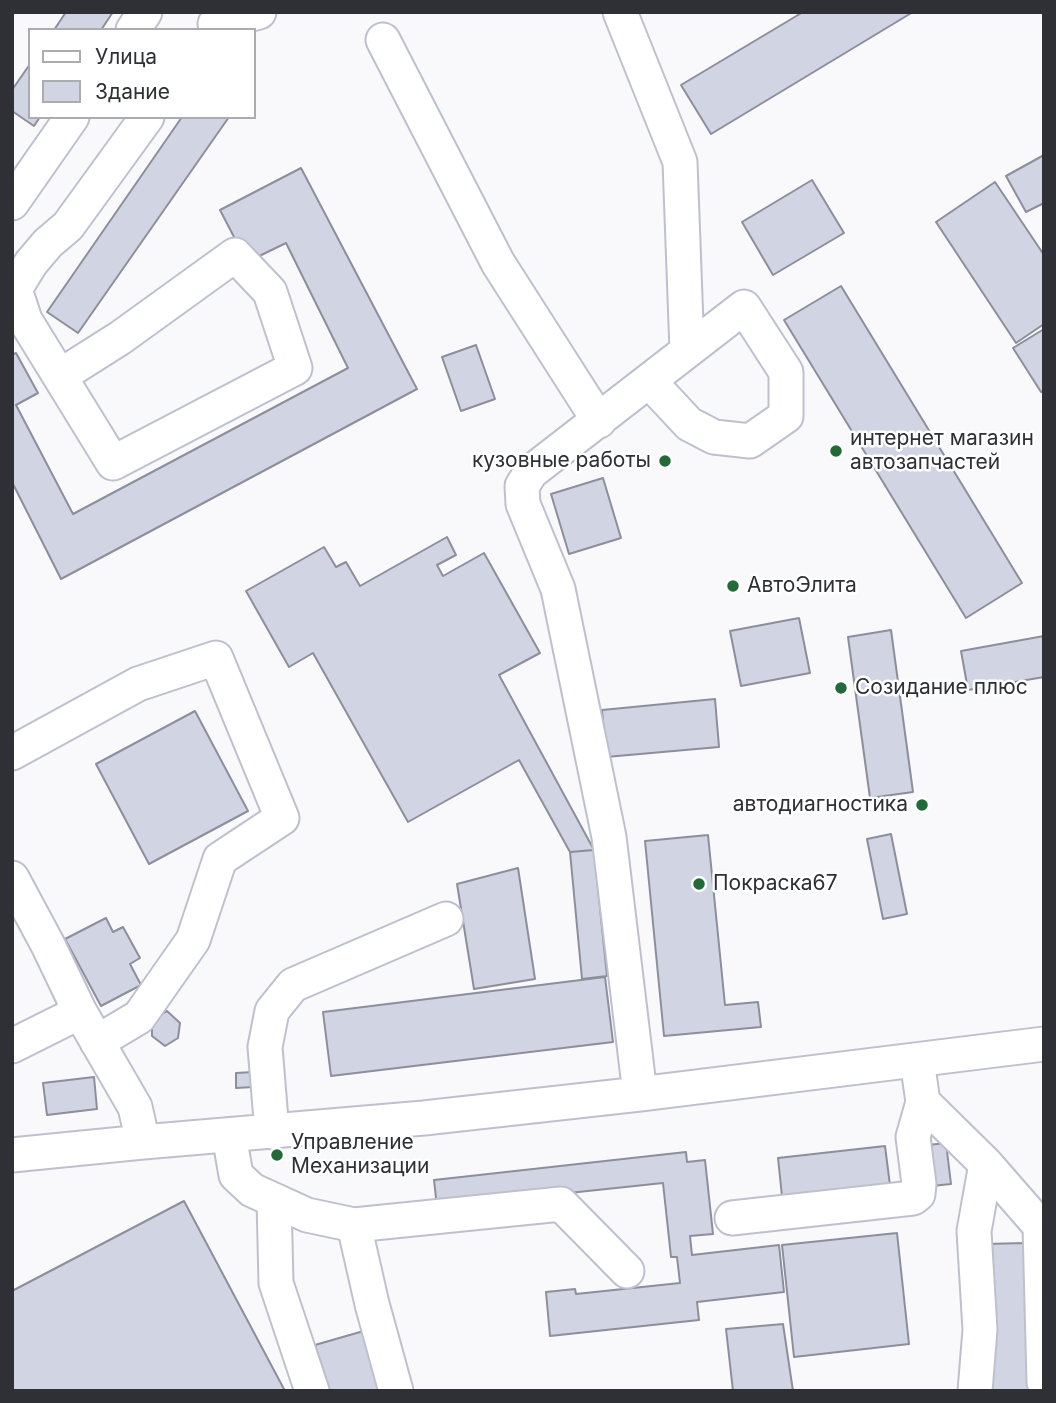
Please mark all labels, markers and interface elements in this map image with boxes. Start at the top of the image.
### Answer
legend [28,28,256,119]
text: Улица [95,44,157,69]
text: Здание [95,79,170,104]
place label: интернет магазин автозапчастей [850,426,1034,476]
marker: интернет магазин автозапчастей [828,443,844,459]
place label: кузовные работы [472,448,651,474]
marker: кузовные работы [657,453,673,469]
place label: АвтоЭлита [747,573,857,599]
marker: АвтоЭлита [725,578,741,594]
place label: Созидание плюс [855,675,1028,701]
marker: Созидание плюс [833,680,849,696]
place label: автодиагностика [733,792,908,818]
marker: автодиагностика [914,797,930,813]
place label: Покраска67 [713,871,838,897]
marker: Покраска67 [691,876,707,892]
place label: Управление Механизации [291,1130,429,1180]
marker: Управление Механизации [269,1147,285,1163]

